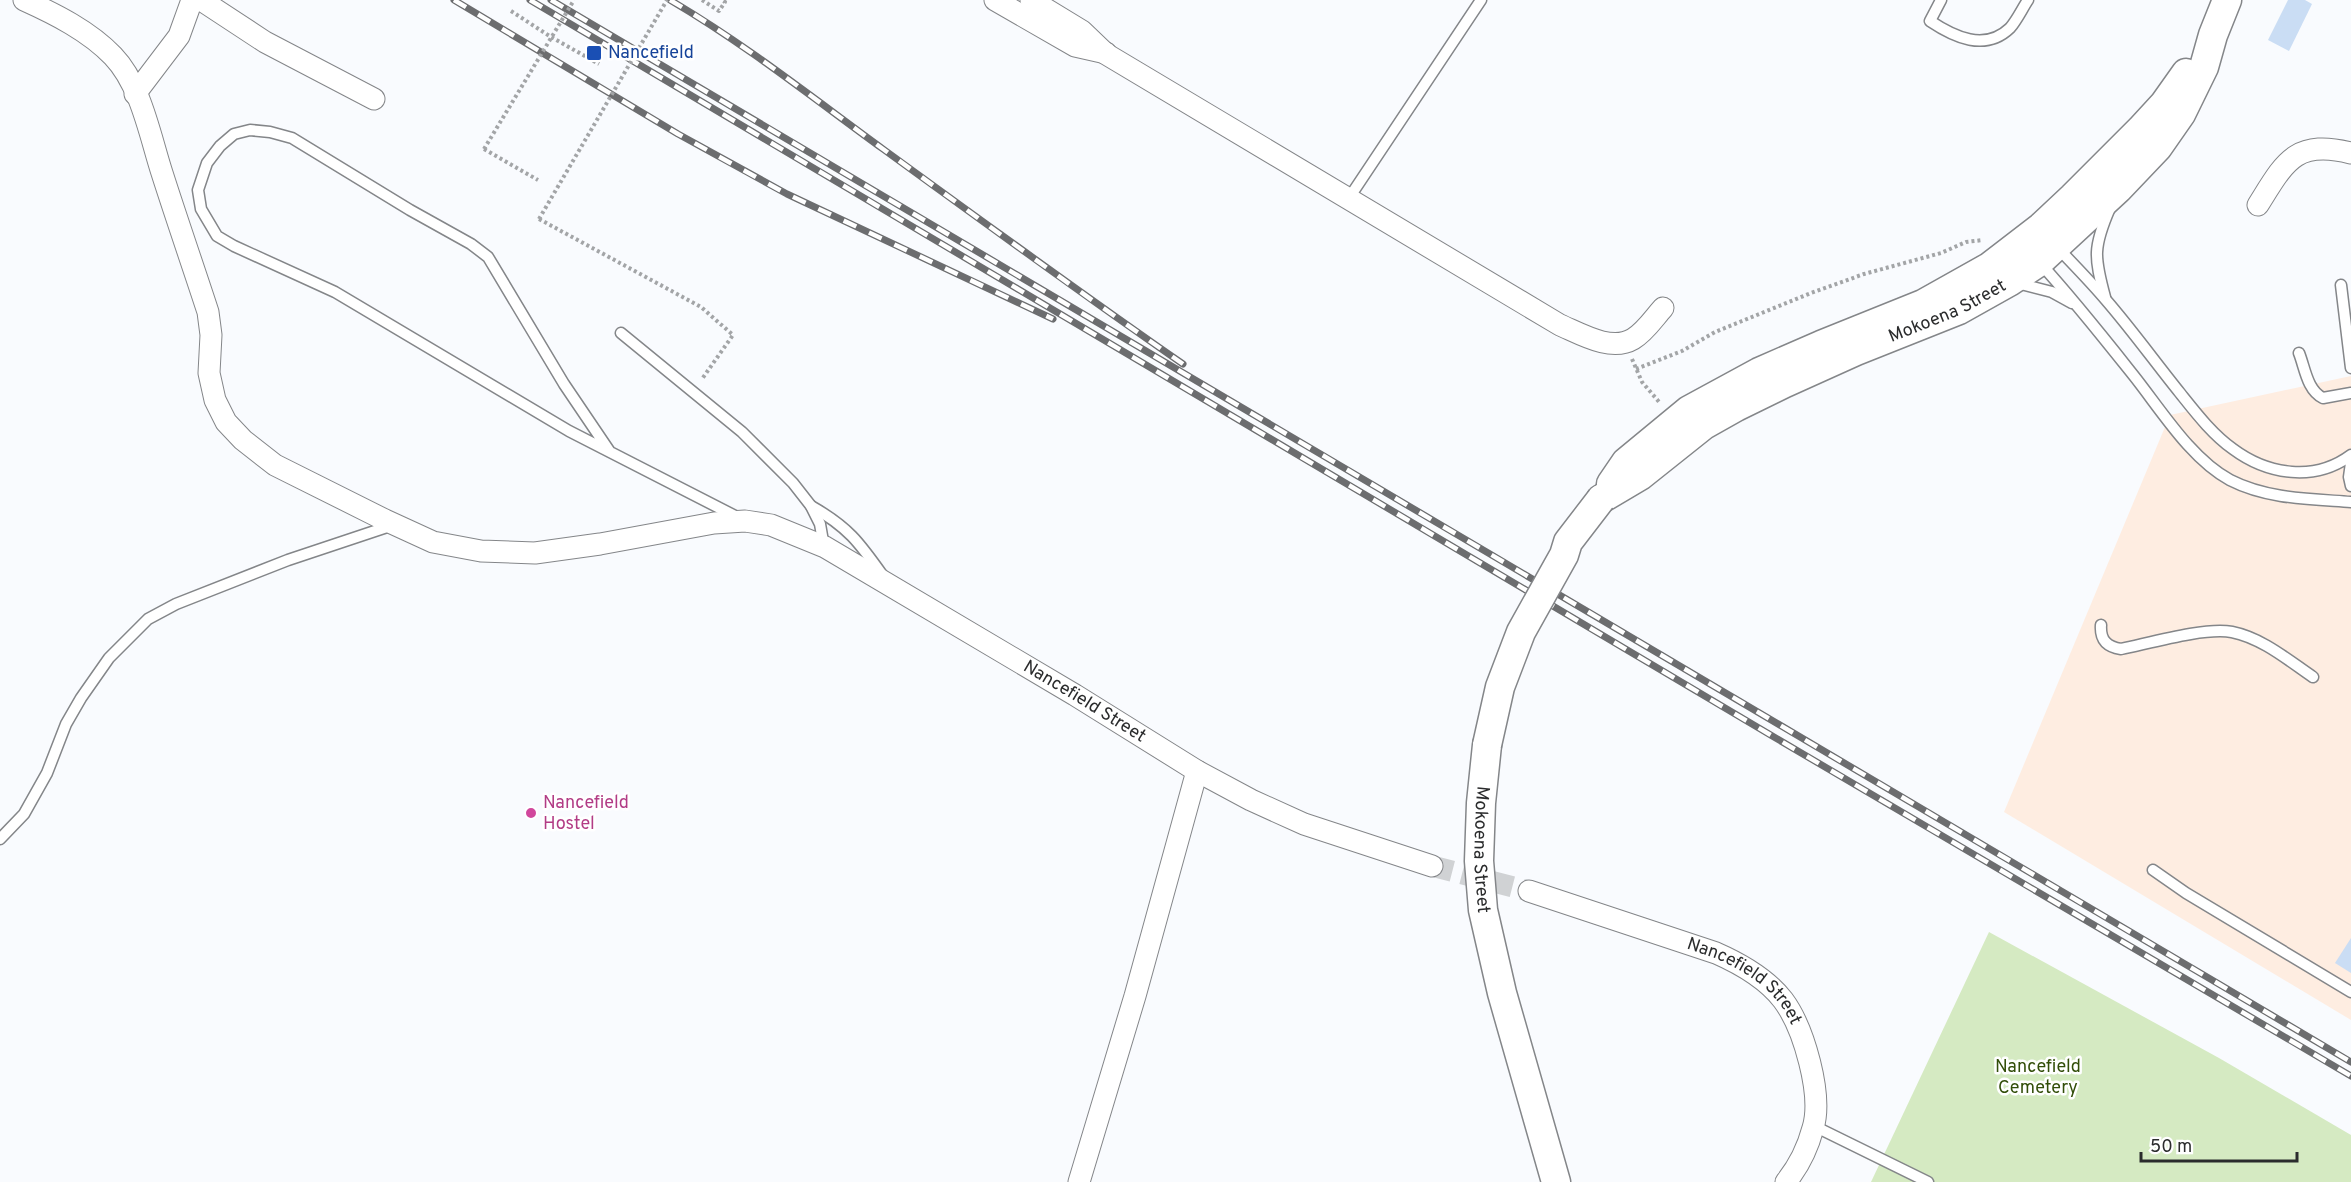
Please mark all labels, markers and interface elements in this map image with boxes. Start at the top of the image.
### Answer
place label: Nancefield [608,42,694,65]
marker: Nancefield [585,44,603,62]
street label: Mokoena Street [1885,274,2010,348]
street label: Nancefield Street [1019,655,1150,748]
street label: Mokoena Street [1467,785,1495,914]
place label: Nancefield Hostel [543,792,629,836]
marker: Nancefield Hostel [524,806,538,820]
street label: Nancefield Street [1684,933,1807,1028]
park label: Nancefield Cemetery [1995,1056,2081,1100]
scale bar [2141,1125,2297,1163]
text: 50 m [2150,1136,2192,1159]

